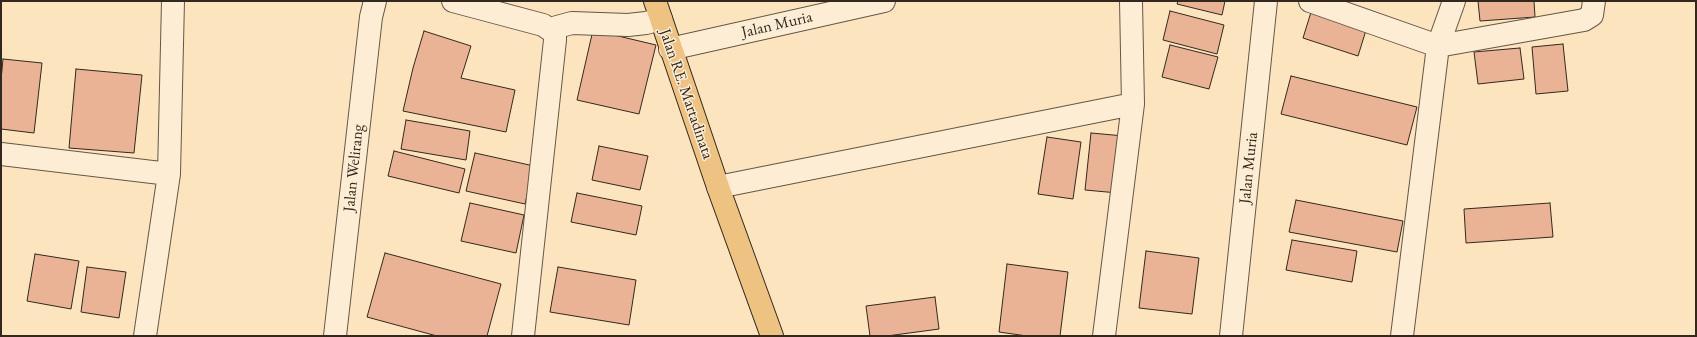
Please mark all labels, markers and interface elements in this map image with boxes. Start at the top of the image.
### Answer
street label: Jalan Muria [740,8,814,42]
street label: Jalan RE. Martadinata [655,26,717,162]
street label: Jalan Welirang [340,123,368,213]
street label: Jalan Muria [1236,131,1262,205]

